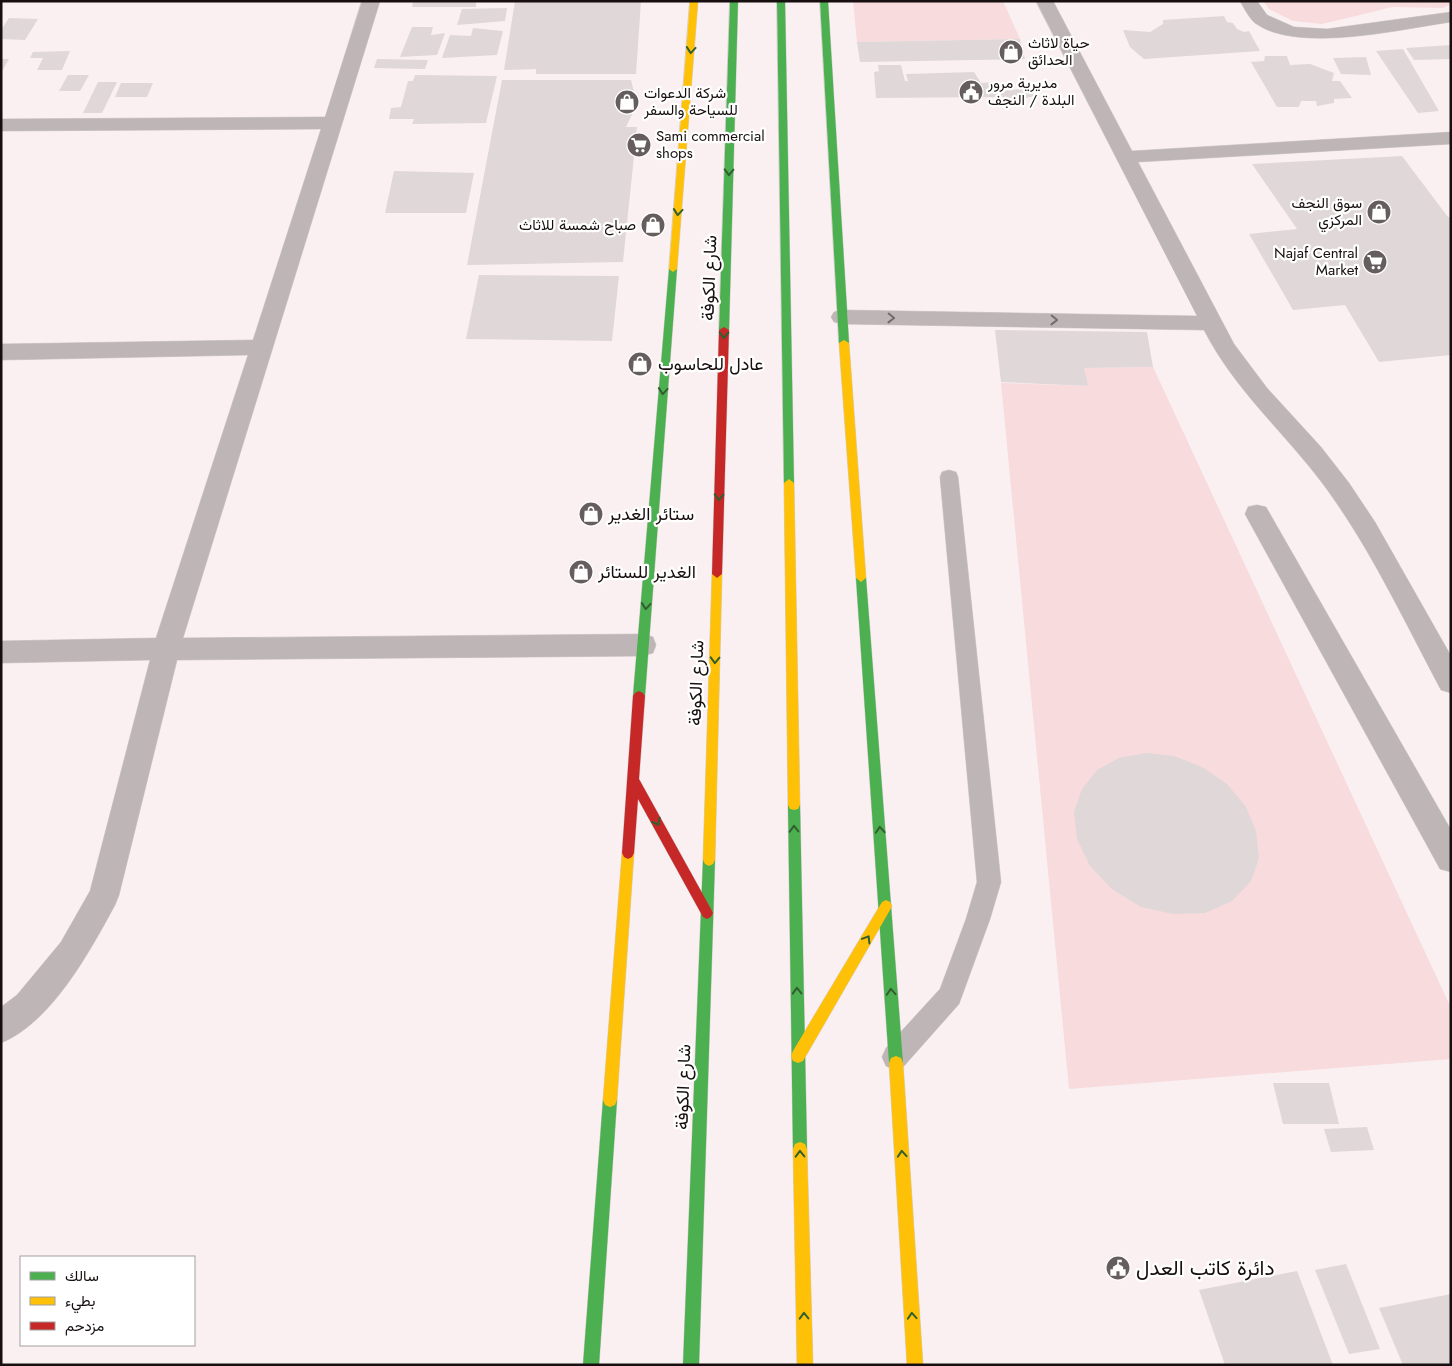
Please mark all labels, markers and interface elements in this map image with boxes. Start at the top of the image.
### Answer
place label: حياة لاثاث الحدائق [1028,32,1089,71]
shop icon: حياة لاثاث الحدائق [998,39,1024,65]
one-way arrow [685,46,696,54]
place label: مديرية مرور البلدة / النجف [987,72,1074,111]
public building icon: مديرية مرور البلدة / النجف [958,79,984,105]
place label: شركة الدعوات للسياحة والسفر [643,82,738,121]
shop icon: شركة الدعوات للسياحة والسفر [614,89,640,115]
place label: Sami commercial shops [656,125,765,164]
supermarket icon: Sami commercial shops [626,132,652,158]
one-way arrow [724,169,734,177]
place label: سوق النجف المركزي [1292,192,1362,233]
shop icon: سوق النجف المركزي [1366,199,1392,225]
one-way arrow [672,208,683,216]
shop icon: صباح شمسة للاثاث [640,212,666,238]
place label: صباح شمسة للاثاث [519,214,636,236]
street label: شارع الكوفة [695,235,723,321]
place label: Najaf Central Market [1274,242,1358,281]
supermarket icon: Najaf Central Market [1362,249,1388,275]
one-way arrow [887,312,895,323]
one-way arrow [1050,315,1058,326]
one-way arrow [719,331,730,339]
shop icon: عادل للحاسوب [627,351,653,377]
place label: عادل للحاسوب [658,351,763,377]
one-way arrow [658,388,669,396]
one-way arrow [714,494,725,502]
shop icon: ستائر الغدير [578,501,604,527]
place label: ستائر الغدير [607,501,694,527]
shop icon: الغدير للستائر [568,559,594,585]
place label: الغدير للستائر [597,559,696,585]
one-way arrow [641,602,652,610]
street label: شارع الكوفة [682,640,710,726]
one-way arrow [709,656,720,664]
one-way arrow [650,817,660,826]
one-way arrow [789,824,799,832]
one-way arrow [875,825,886,833]
one-way arrow [860,935,870,944]
one-way arrow [791,987,802,995]
one-way arrow [886,988,897,996]
street label: شارع الكوفة [669,1044,697,1130]
one-way arrow [795,1149,805,1157]
one-way arrow [896,1150,907,1158]
place label: دائرة كاتب العدل [1136,1253,1275,1283]
public building icon: دائرة كاتب العدل [1105,1255,1131,1281]
legend [20,1256,195,1346]
text: سالك [65,1265,99,1287]
text: بطيء [65,1290,95,1314]
one-way arrow [799,1312,809,1320]
one-way arrow [907,1312,918,1320]
text: مزدحم [65,1315,104,1337]

